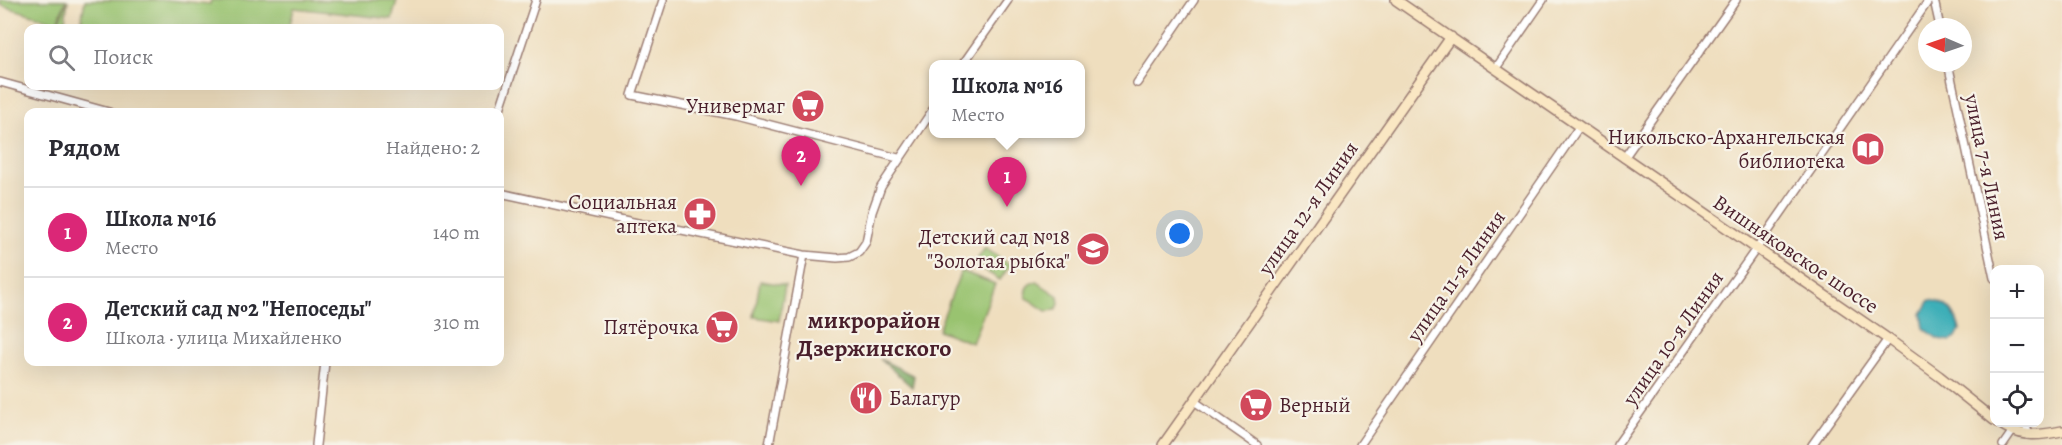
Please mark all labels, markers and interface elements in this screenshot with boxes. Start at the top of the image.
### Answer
north arrow [1918,18,1972,72]
search box [24,24,504,90]
icon: search [45,41,78,74]
text: Поиск [93,42,153,72]
popup [929,60,1085,138]
text: Школа №16 [951,71,1063,101]
supermarket icon: Универмаг [790,88,826,124]
street label: улица 7-я Линия [1958,90,2016,243]
place label: Универмаг [686,92,785,120]
text: Место [951,101,1005,128]
place label: Никольско-Архангельская библиотека [1608,123,1845,175]
text: Рядом [48,130,120,165]
library icon: Никольско-Архангельская библиотека [1850,131,1886,167]
text: Найдено: 2 [385,134,480,161]
pin: 2 [782,136,820,186]
street label: улица 12-я Линия [1251,136,1365,281]
pin: 1 [988,158,1026,207]
place label: Социальная аптека [568,188,677,240]
street label: Вишняковское шоссе [1708,188,1884,320]
pharmacy icon: Социальная аптека [682,196,718,232]
text: Школа №16 [105,204,216,234]
street label: улица 11-я Линия [1400,205,1512,348]
text: 1 [64,219,71,246]
text: 140 m [433,219,480,246]
your location [1165,219,1194,248]
place label: Детский сад №18 "Золотая рыбка" [919,223,1070,275]
school or university icon: Детский сад №18 "Золотая рыбка" [1075,231,1111,267]
text: Место [105,234,158,261]
street label: улица 10-я Линия [1616,265,1730,412]
map controls [1990,265,2044,427]
button: + [1990,265,2044,319]
text: Детский сад №2 "Непоседы" [105,294,371,324]
district label: микрорайон Дзержинского [797,304,951,364]
text: 2 [63,309,72,336]
text: 310 m [434,309,480,336]
supermarket icon: Пятёрочка [704,309,740,345]
place label: Пятёрочка [603,313,699,341]
button: − [1990,319,2044,373]
text: Школа · улица Михайленко [105,324,342,351]
button: locate [1990,373,2044,427]
restaurant icon: Балагур [848,380,884,416]
place label: Балагур [889,384,961,412]
supermarket icon: Верный [1238,387,1274,423]
place label: Верный [1279,391,1350,419]

